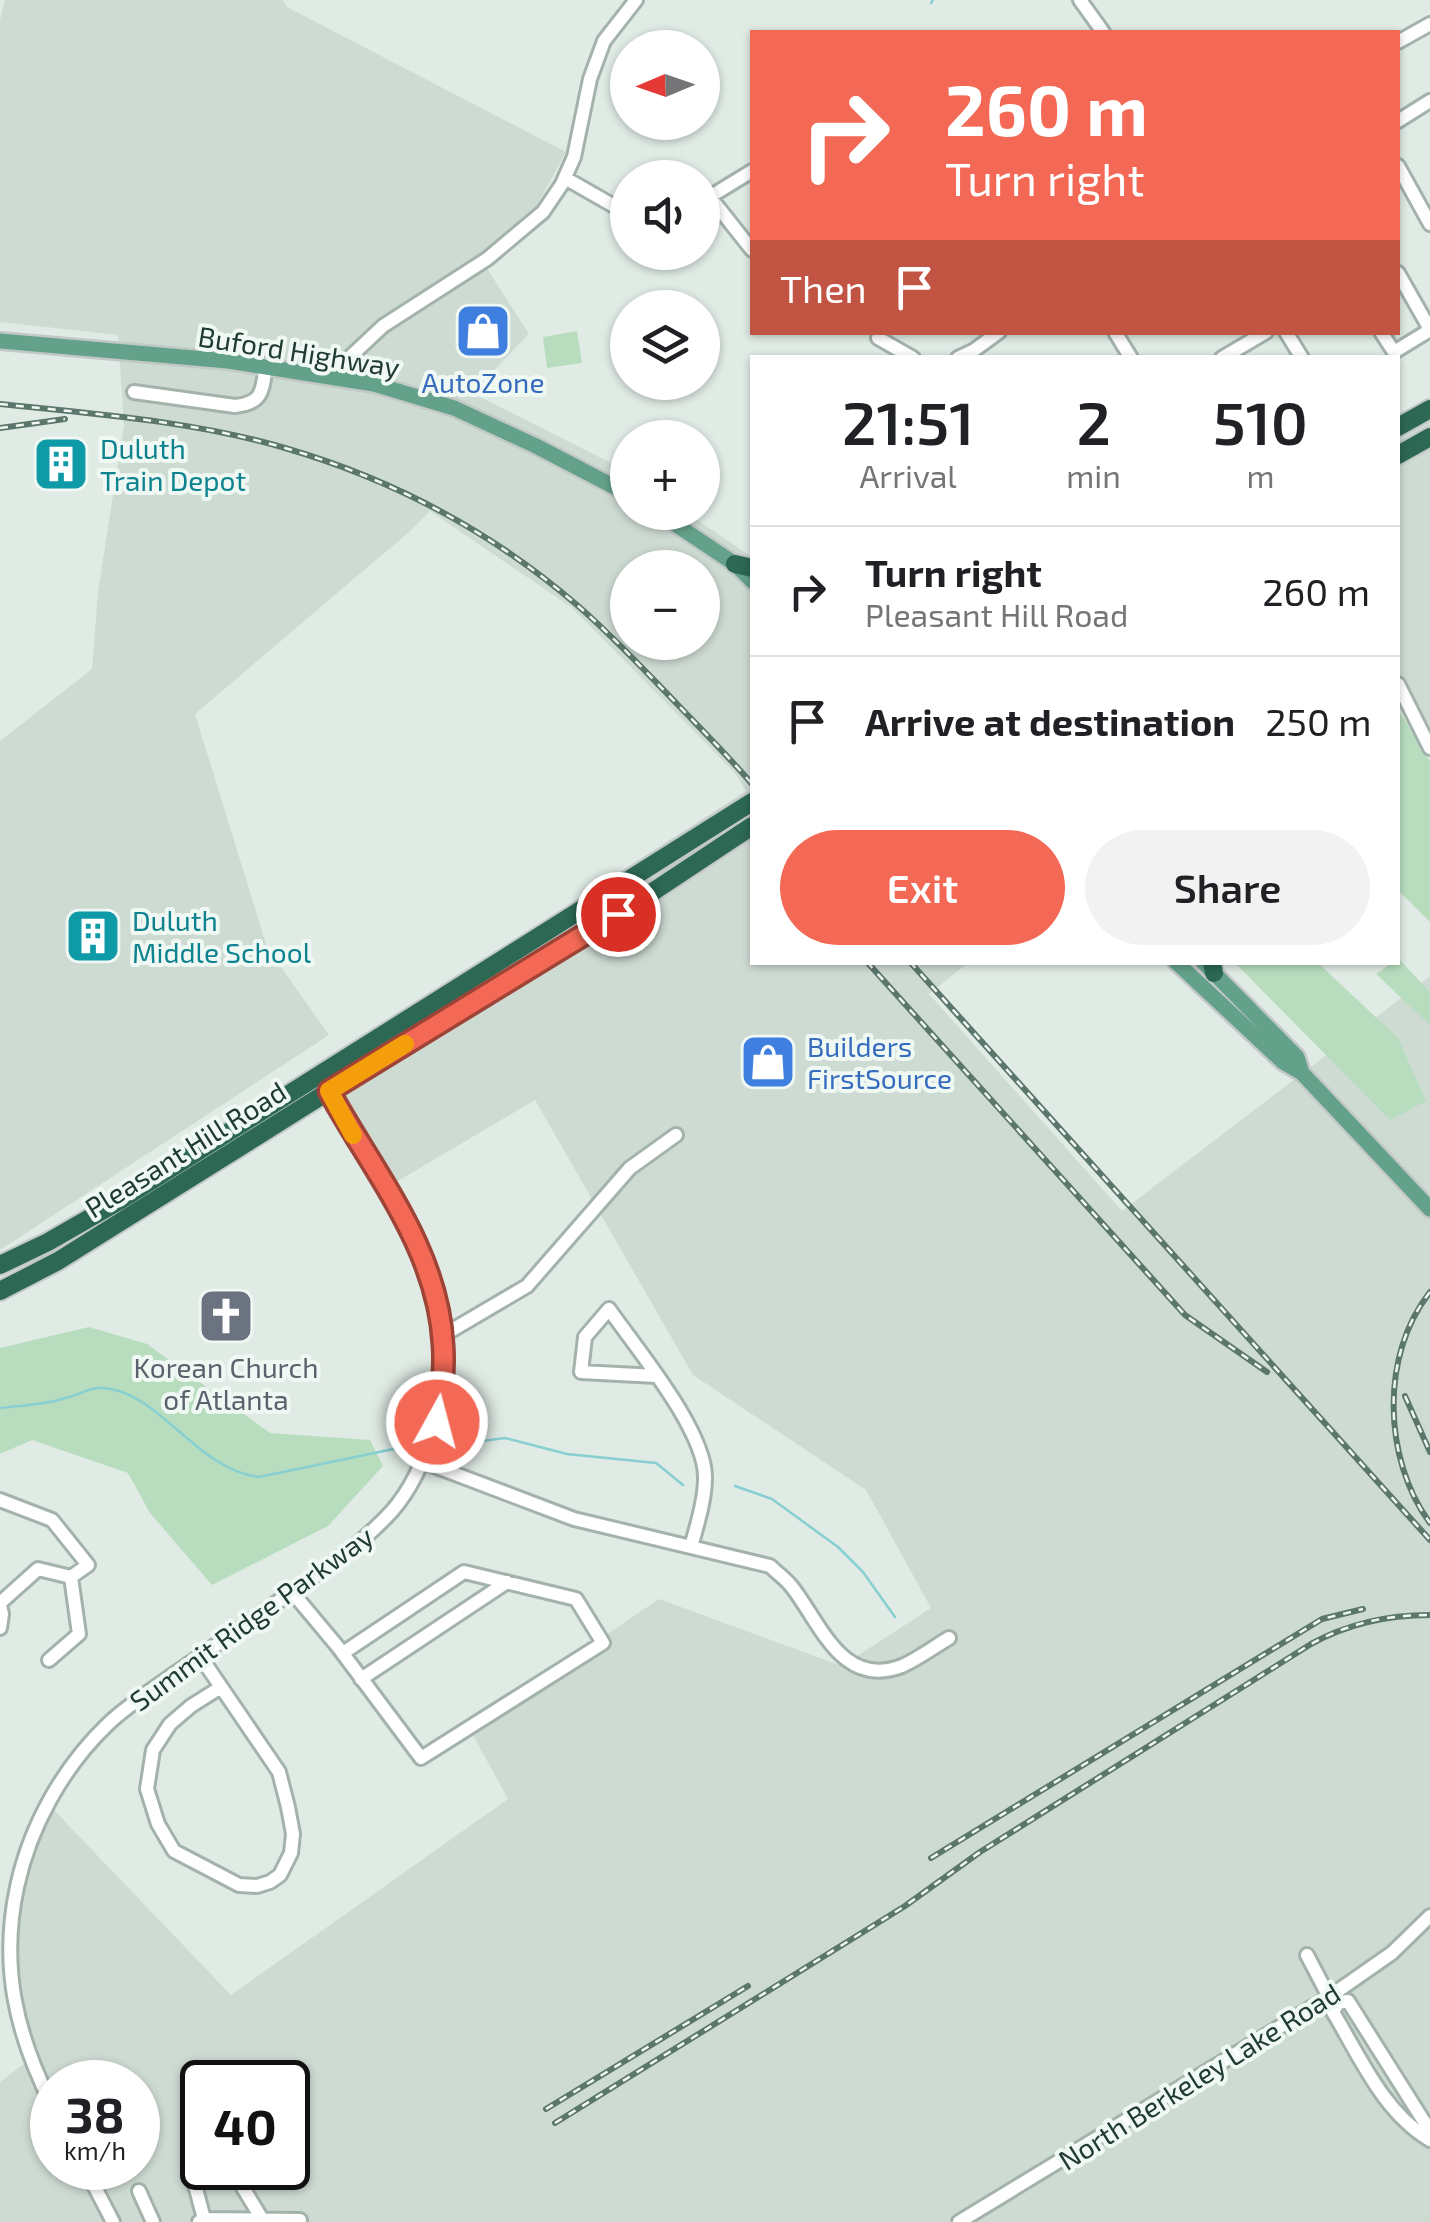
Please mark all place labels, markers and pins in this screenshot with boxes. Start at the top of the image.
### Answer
shop icon: AutoZone [453,301,513,361]
place label: AutoZone [422,365,544,399]
place label: Duluth Train Depot [100,431,246,497]
building icon: Duluth Train Depot [31,434,91,494]
pin [576,872,661,957]
place label: Duluth Middle School [132,903,312,969]
building icon: Duluth Middle School [63,906,123,966]
place label: Builders FirstSource [807,1029,952,1095]
shop icon: Builders FirstSource [738,1032,798,1092]
church icon: Korean Church of Atlanta [196,1286,256,1346]
place label: Korean Church of Atlanta [134,1350,318,1416]

